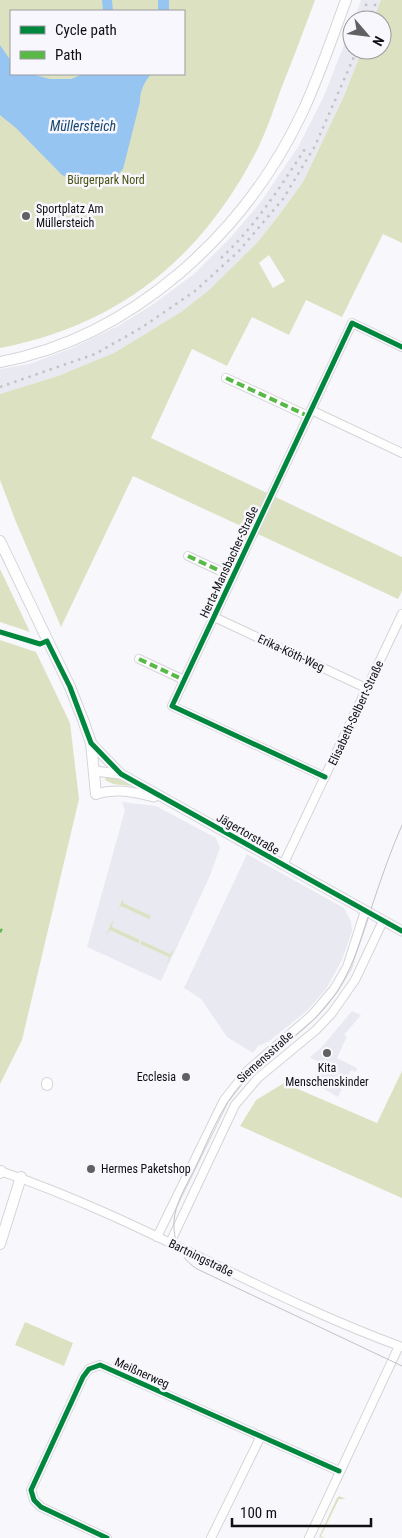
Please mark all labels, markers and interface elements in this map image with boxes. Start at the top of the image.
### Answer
legend [10,10,185,75]
north arrow [342,10,392,60]
text: Cycle path [55,21,117,39]
text: N [369,34,388,49]
text: Path [55,46,82,64]
water label: Müllersteich [50,118,116,134]
park label: Bürgerpark Nord [67,173,145,187]
place label: Sportplatz Am Müllersteich [36,202,104,230]
marker: Sportplatz Am Müllersteich [20,210,32,222]
street label: Herta-Mansbacher-Straße [197,504,261,620]
street label: Erika-Köth-Weg [256,631,327,675]
street label: Elisabeth-Selbert-Straße [326,658,387,768]
street label: Jägertorstraße [214,810,282,858]
street label: Siemensstraße [234,1028,296,1086]
marker: Kita Menschenskinder [321,1047,333,1059]
place label: Kita Menschenskinder [285,1061,369,1089]
place label: Ecclesia [137,1070,176,1084]
marker: Ecclesia [180,1071,192,1083]
place label: Hermes Paketshop [101,1162,191,1176]
marker: Hermes Paketshop [85,1163,97,1175]
street label: Bartningstraße [166,1236,236,1280]
street label: Meißnerweg [113,1355,172,1391]
scale bar [232,1496,371,1528]
text: 100 m [240,1504,277,1522]

